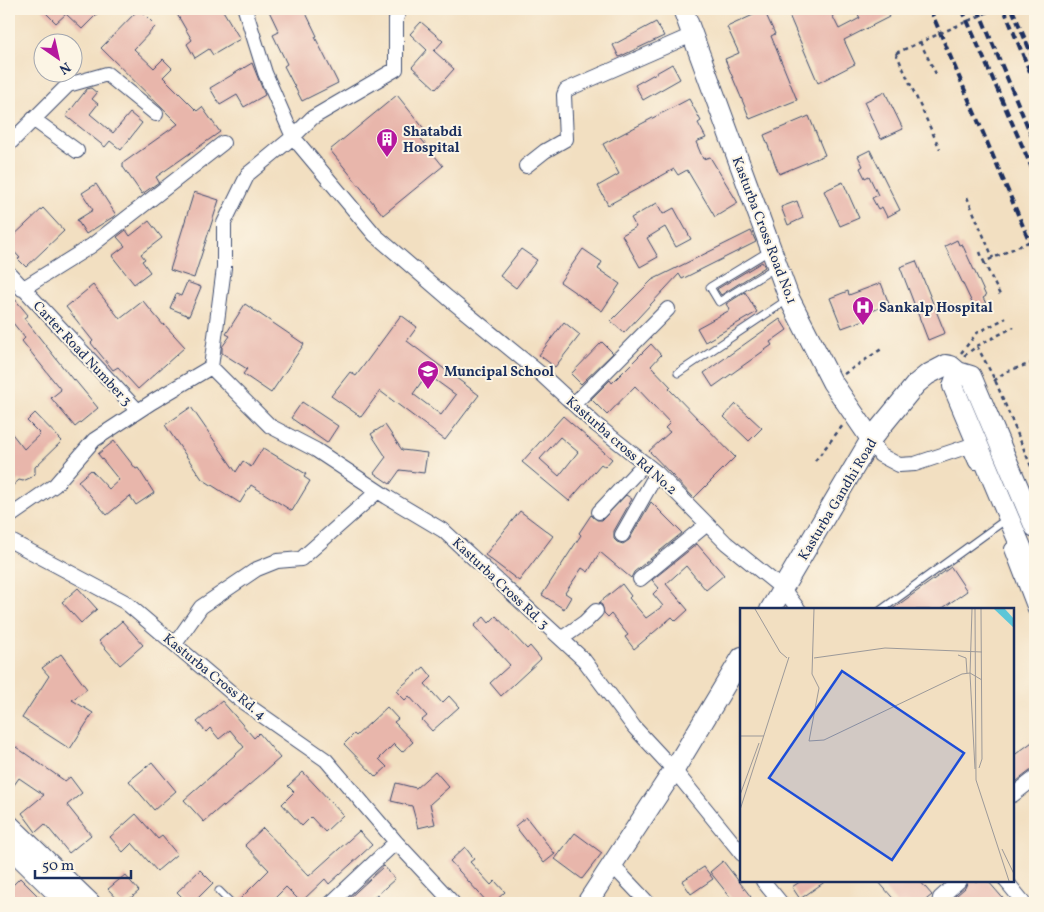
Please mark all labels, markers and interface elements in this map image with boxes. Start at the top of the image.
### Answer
north arrow [32,32,82,82]
text: N [55,57,74,78]
place label: Shatabdi Hospital [403,123,462,158]
building icon: Shatabdi Hospital [375,127,399,158]
street label: Kasturba Cross Road No.1 [727,154,801,307]
hospital icon: Sankalp Hospital [851,295,875,326]
street label: Carter Road Number 3 [28,297,136,411]
place label: Sankalp Hospital [879,299,993,318]
school or university icon: Muncipal School [416,359,440,390]
place label: Muncipal School [444,363,554,382]
street label: Kasturba cross Rd No.2 [561,393,681,500]
street label: Kasturba Gandhi Road [794,435,882,564]
street label: Kasturba Cross Rd. 3 [447,534,553,634]
inset map [740,608,1014,882]
street label: Kasturba Cross Rd. 4 [159,630,270,725]
scale bar [35,847,131,879]
text: 50 m [42,856,74,877]

